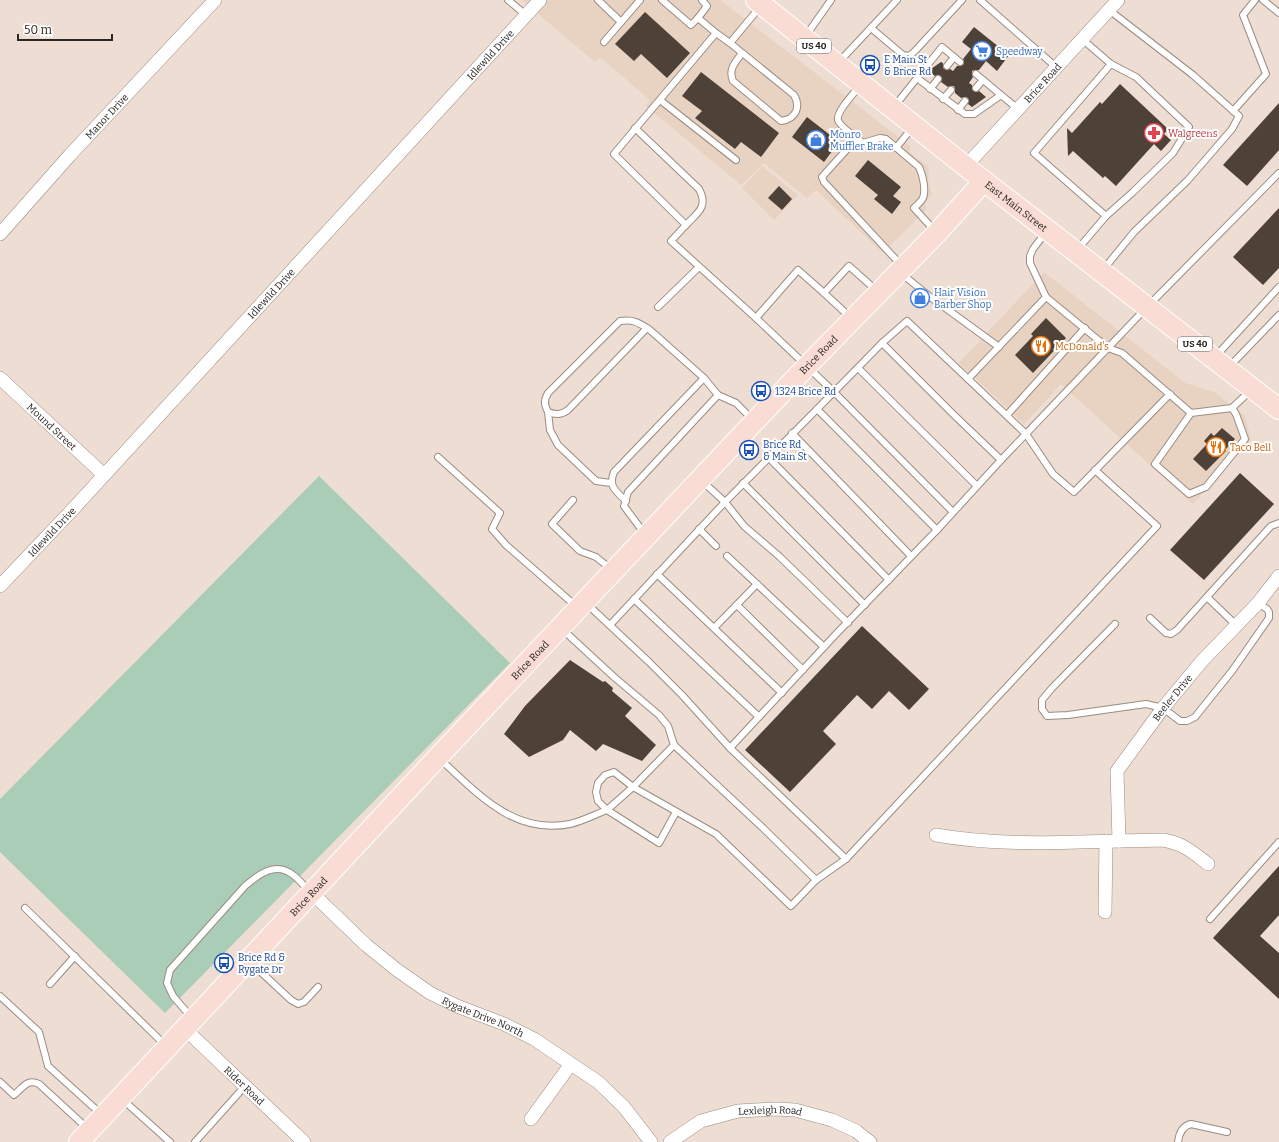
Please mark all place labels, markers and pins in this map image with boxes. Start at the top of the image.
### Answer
supermarket icon: Speedway [971,40,993,62]
place label: Speedway [996,46,1043,58]
bus stop icon: E Main St & Brice Rd [859,54,881,76]
place label: E Main St & Brice Rd [884,54,931,78]
pharmacy icon: Walgreens [1143,122,1165,144]
place label: Walgreens [1168,128,1218,140]
shop icon: Monro Muffler Brake [805,129,827,151]
place label: Monro Muffler Brake [830,129,893,153]
shop icon: Hair Vision Barber Shop [909,287,931,309]
place label: Hair Vision Barber Shop [934,287,992,311]
restaurant icon: McDonald's [1030,335,1052,357]
place label: McDonald's [1055,341,1109,353]
bus stop icon: 1324 Brice Rd [750,380,772,402]
place label: 1324 Brice Rd [775,386,836,398]
restaurant icon: Taco Bell [1205,436,1227,458]
bus stop icon: Brice Rd & Main St [738,439,760,461]
place label: Brice Rd & Main St [763,439,807,463]
place label: Taco Bell [1230,442,1271,454]
bus stop icon: Brice Rd & Rygate Dr [213,952,235,974]
place label: Brice Rd & Rygate Dr [238,952,285,976]

